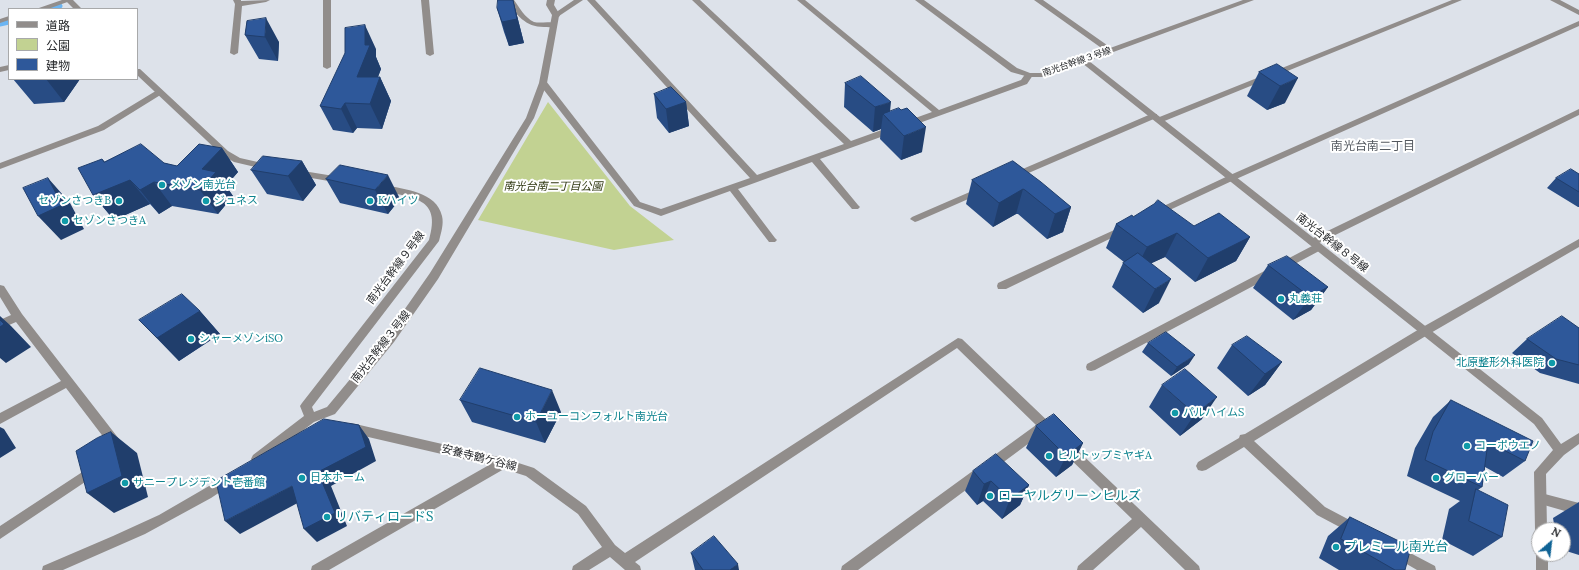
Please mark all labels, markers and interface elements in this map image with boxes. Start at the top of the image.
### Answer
legend [8,8,138,80]
text: 道路 [46,18,70,33]
text: 公園 [46,38,70,53]
street label: 南光台幹線３号線 [1041,45,1113,79]
text: 建物 [46,58,70,73]
district label: 南光台南二丁目 [1331,140,1415,154]
place label: メゾン南光台 [170,178,236,192]
marker: メゾン南光台 [157,180,167,190]
park label: 南光台南二丁目公園 [504,180,602,194]
place label: セゾンさつきB [38,194,111,208]
place label: ジュネス [214,194,258,208]
place label: Kハイツ [378,194,419,208]
marker: セゾンさつきB [114,196,124,206]
marker: ジュネス [201,196,211,206]
marker: Kハイツ [365,196,375,206]
street label: 南光台幹線８号線 [1293,211,1371,275]
place label: セゾンさつきA [73,214,146,228]
marker: セゾンさつきA [60,216,70,226]
street label: 南光台幹線９号線 [364,229,428,307]
place label: 丸義荘 [1289,292,1322,306]
marker: 丸義荘 [1276,294,1286,304]
street label: 南光台幹線３号線 [349,308,413,386]
place label: シャーメゾンiSO [199,332,283,346]
marker: シャーメゾンiSO [186,334,196,344]
place label: 北原整形外科医院 [1456,356,1544,370]
marker: 北原整形外科医院 [1547,358,1557,368]
place label: パルハイムS [1183,406,1244,420]
marker: パルハイムS [1170,408,1180,418]
place label: ホーユーコンフォルト南光台 [525,410,668,424]
marker: ホーユーコンフォルト南光台 [512,412,522,422]
place label: コーポウエノ [1475,439,1541,453]
marker: コーポウエノ [1462,441,1472,451]
street label: 安養寺鶴ケ谷線 [440,442,518,474]
place label: ヒルトップミヤギA [1057,449,1152,463]
marker: ヒルトップミヤギA [1044,451,1054,461]
place label: 日本ホーム [310,471,365,485]
place label: グローバー [1444,471,1499,485]
marker: 日本ホーム [297,473,307,483]
marker: グローバー [1431,473,1441,483]
place label: サニープレジデント壱番館 [133,476,265,490]
marker: サニープレジデント壱番館 [120,478,130,488]
place label: ローヤルグリーンヒルズ [998,488,1141,504]
marker: ローヤルグリーンヒルズ [985,491,995,501]
place label: リバティロードS [335,509,433,525]
marker: リバティロードS [322,512,332,522]
north arrow [1531,522,1571,562]
text: N [1549,524,1563,540]
place label: プレミール南光台 [1344,539,1448,555]
marker: プレミール南光台 [1331,542,1341,552]

